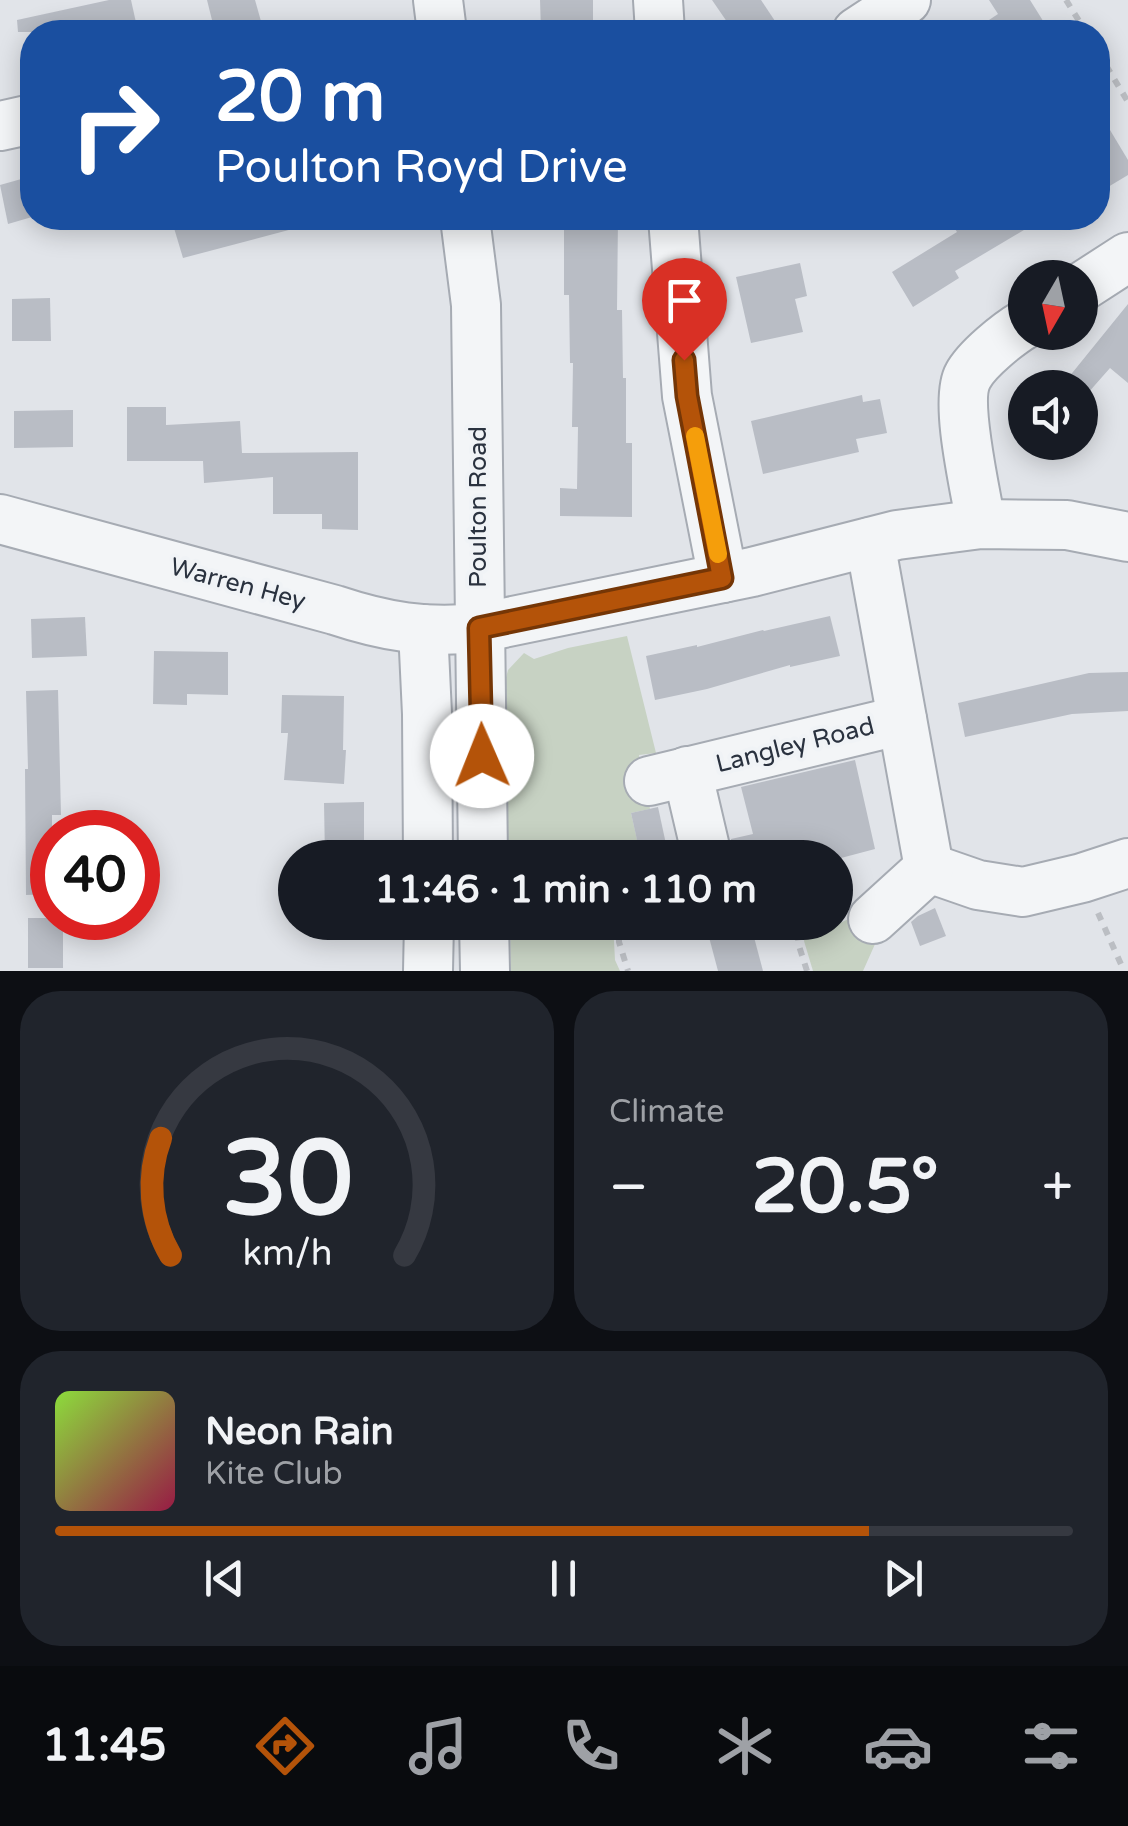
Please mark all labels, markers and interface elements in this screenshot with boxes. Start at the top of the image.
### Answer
text: 20 m [215,56,385,140]
icon: right [50,60,180,190]
text: Poulton Royd Drive [215,141,628,195]
pin [642,258,727,361]
north arrow [1008,260,1098,350]
map controls [1008,260,1098,460]
icon: arrive [657,273,712,328]
button: sound [1008,370,1098,460]
street label: Poulton Road [463,426,493,588]
street label: Warren Hey [167,552,309,616]
position arrow [430,704,534,808]
street label: Langley Road [713,711,877,779]
speed limit sign: 40 [30,810,160,940]
text: 11:46 · 1 min · 110 m [374,867,757,913]
text: Climate [609,1093,724,1131]
text: 30 [222,1118,352,1243]
text: 20.5° [751,1142,939,1232]
text: − [609,1155,648,1221]
text: + [1042,1155,1073,1221]
text: km/h [242,1232,332,1275]
text: Neon Rain [205,1409,394,1455]
text: Kite Club [205,1455,343,1493]
icon: previous [197,1551,252,1606]
icon: pause [536,1551,591,1606]
icon: next [876,1551,931,1606]
icon: directions [250,1711,320,1781]
icon: music [403,1711,473,1781]
icon: phone [556,1711,626,1781]
icon: climate [710,1711,780,1781]
icon: car [863,1711,933,1781]
icon: filters [1016,1711,1086,1781]
text: 11:45 [42,1719,166,1773]

